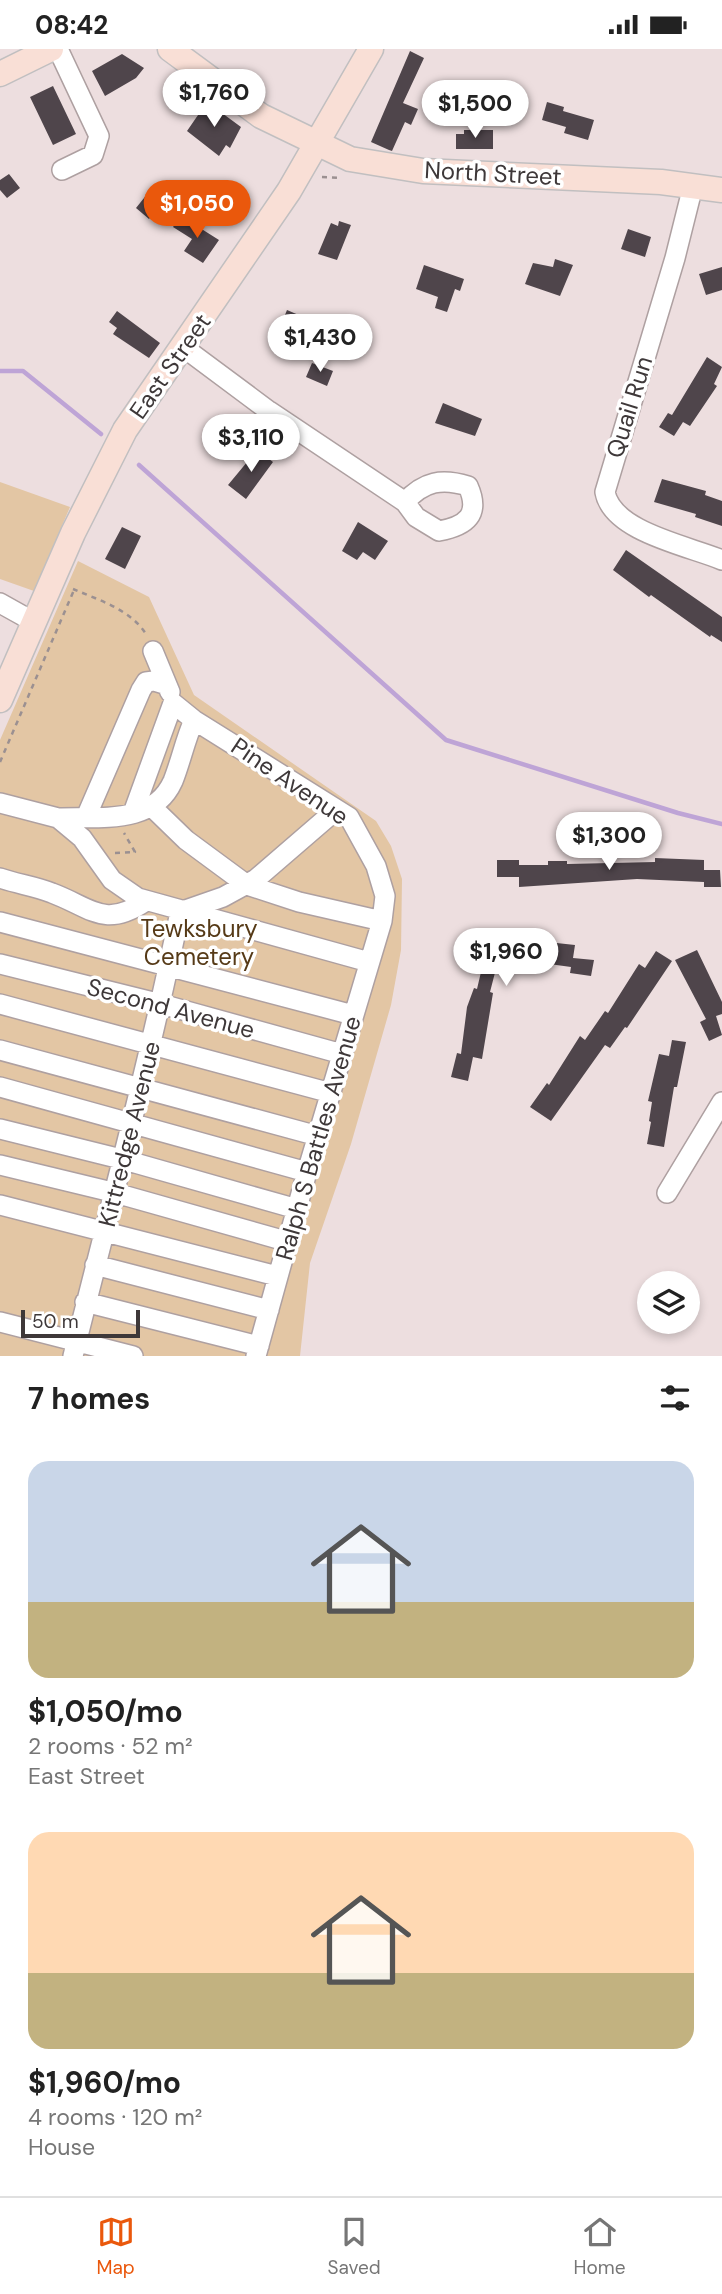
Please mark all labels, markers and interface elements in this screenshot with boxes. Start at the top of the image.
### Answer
text: 08:42 [35,8,108,42]
pin: $1,760 [157,69,271,129]
text: $1,760 [179,77,249,107]
pin: $1,500 [418,81,532,140]
text: $1,500 [438,88,512,118]
street label: North Street [424,154,562,192]
pin: $1,050 [140,181,254,240]
text: $1,050 [160,188,234,218]
street label: East Street [122,307,218,425]
pin: $1,430 [263,315,377,374]
text: $1,430 [284,322,356,352]
street label: Quail Run [599,352,659,462]
pin: $3,110 [194,415,308,474]
text: $3,110 [218,422,284,452]
street label: Pine Avenue [225,730,355,832]
pin: $1,300 [552,813,666,872]
text: $1,300 [572,820,646,850]
park label: Tewksbury Cemetery [140,913,258,972]
pin: $1,960 [449,929,563,988]
text: $1,960 [469,936,543,966]
street label: Second Avenue [84,971,258,1045]
street label: Ralph S Battles Avenue [268,1012,368,1264]
street label: Kittredge Avenue [91,1038,167,1230]
map controls [637,1271,700,1334]
button: layers [637,1271,700,1334]
scale bar [21,1307,140,1339]
text: 50 m [32,1309,79,1334]
text: 7 homes [28,1379,150,1418]
icon: filters [656,1379,694,1417]
icon: home [298,1506,424,1632]
text: $1,050/mo [28,1692,183,1731]
text: 2 rooms · 52 m² [28,1731,193,1761]
text: East Street [28,1761,145,1791]
icon: home [298,1877,424,2003]
text: $1,960/mo [28,2063,181,2102]
text: 4 rooms · 120 m² [28,2102,202,2132]
text: House [28,2132,95,2162]
tab: Map [96,2213,135,2280]
tab: Saved [328,2213,381,2280]
tab: Home [574,2213,626,2280]

